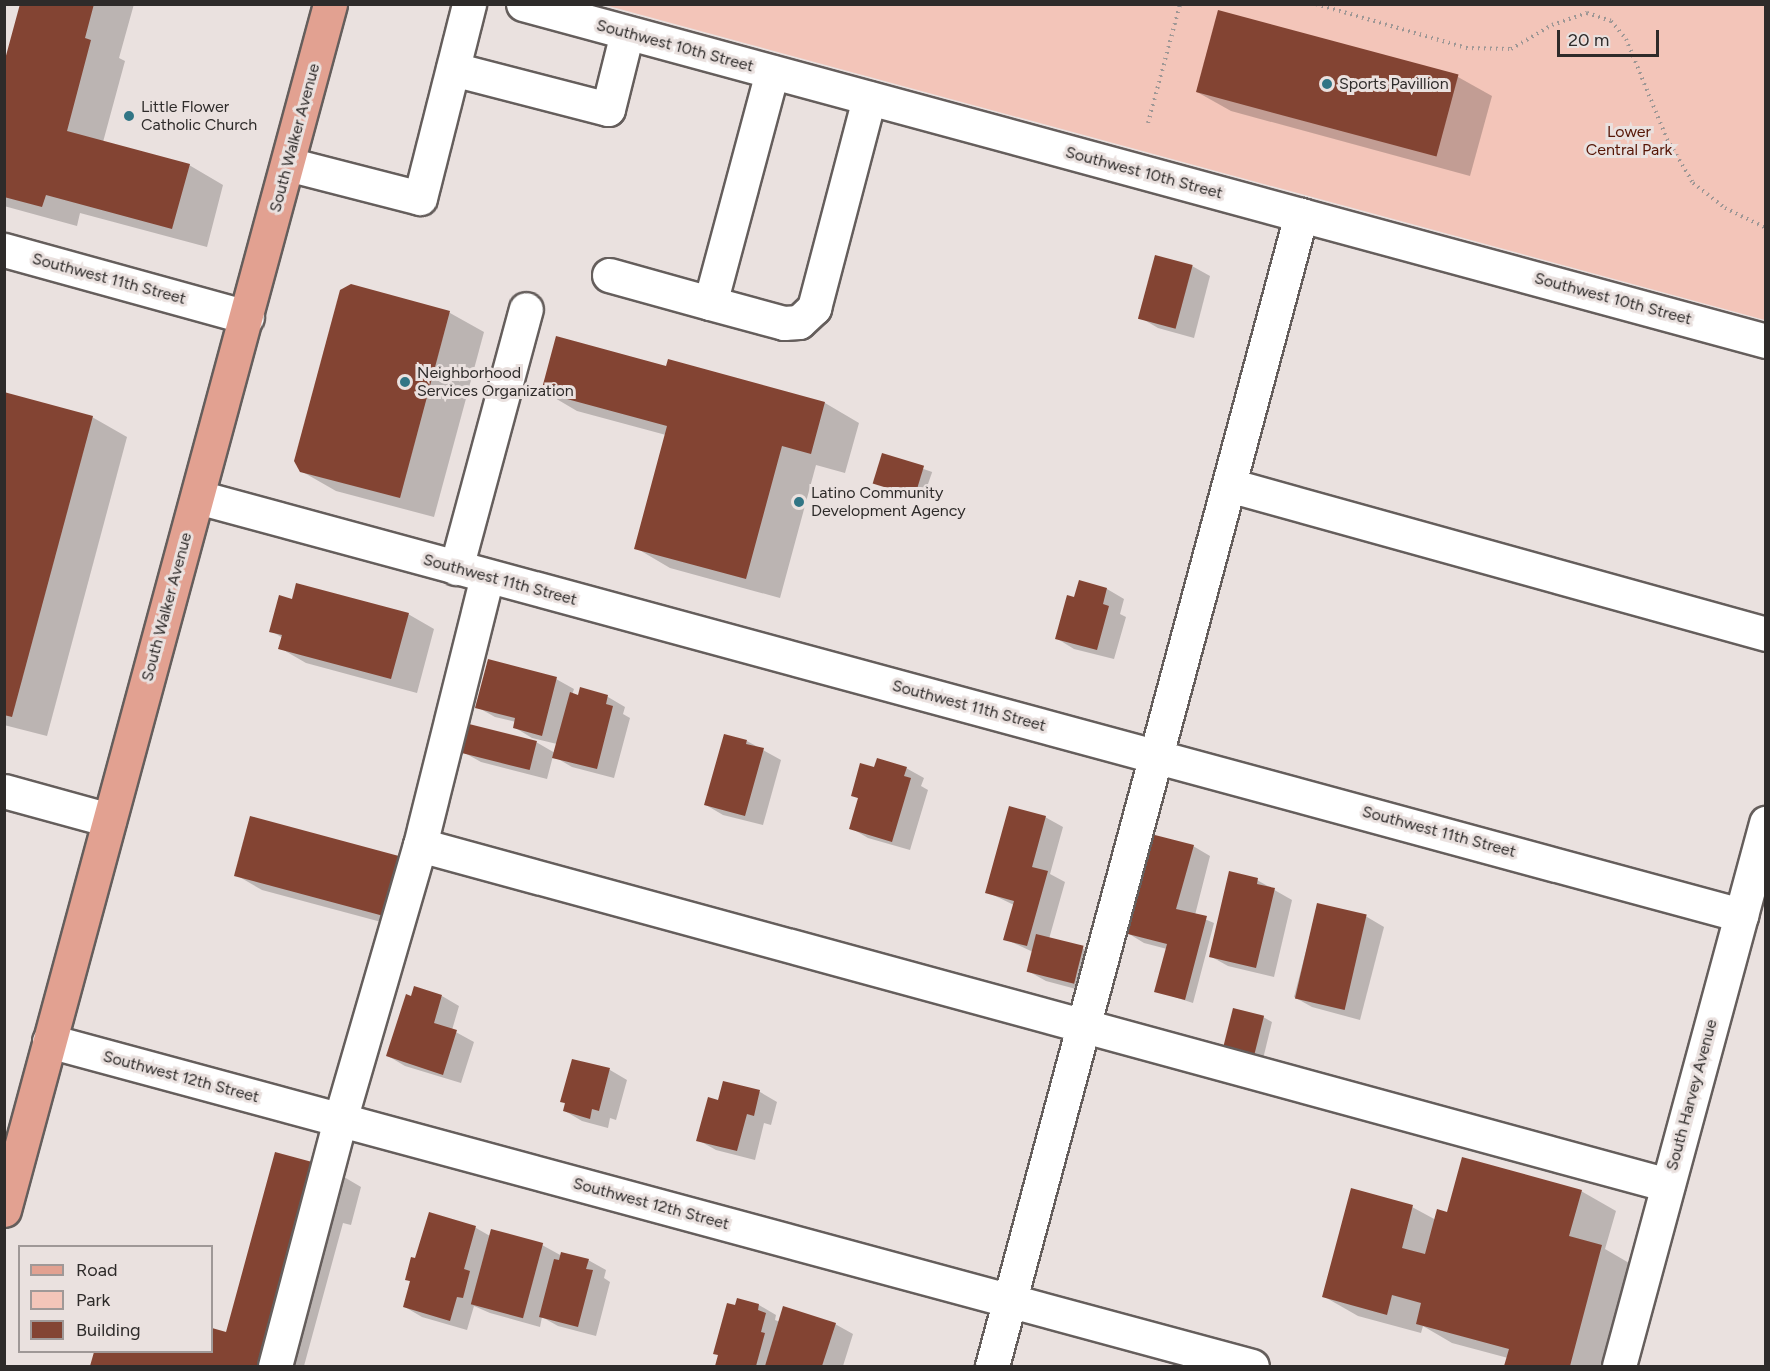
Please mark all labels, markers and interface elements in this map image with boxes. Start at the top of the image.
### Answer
street label: Southwest 10th Street [594,16,756,76]
scale bar [1560,18,1662,56]
text: 20 m [1568,29,1609,51]
street label: South Walker Avenue [266,62,324,214]
place label: Sports Pavillion [1339,74,1449,94]
marker: Sports Pavillion [1320,77,1334,91]
place label: Little Flower Catholic Church [141,97,257,135]
marker: Little Flower Catholic Church [122,109,136,123]
park label: Lower Central Park [1586,122,1672,160]
street label: Southwest 10th Street [1063,143,1225,203]
street label: Southwest 11th Street [30,249,188,309]
street label: Southwest 10th Street [1532,269,1694,329]
place label: Neighborhood Services Organization [417,363,574,401]
marker: Neighborhood Services Organization [398,375,412,389]
place label: Latino Community Development Agency [811,483,966,521]
marker: Latino Community Development Agency [792,495,806,509]
street label: South Walker Avenue [138,531,196,683]
street label: Southwest 11th Street [421,550,579,610]
street label: Southwest 11th Street [890,676,1048,736]
street label: Southwest 11th Street [1360,802,1518,862]
street label: South Harvey Avenue [1663,1017,1721,1173]
street label: Southwest 12th Street [101,1047,261,1107]
street label: Southwest 12th Street [571,1174,731,1234]
legend [18,1245,213,1353]
text: Road [76,1259,117,1281]
text: Park [76,1289,110,1311]
text: Building [76,1319,141,1341]

